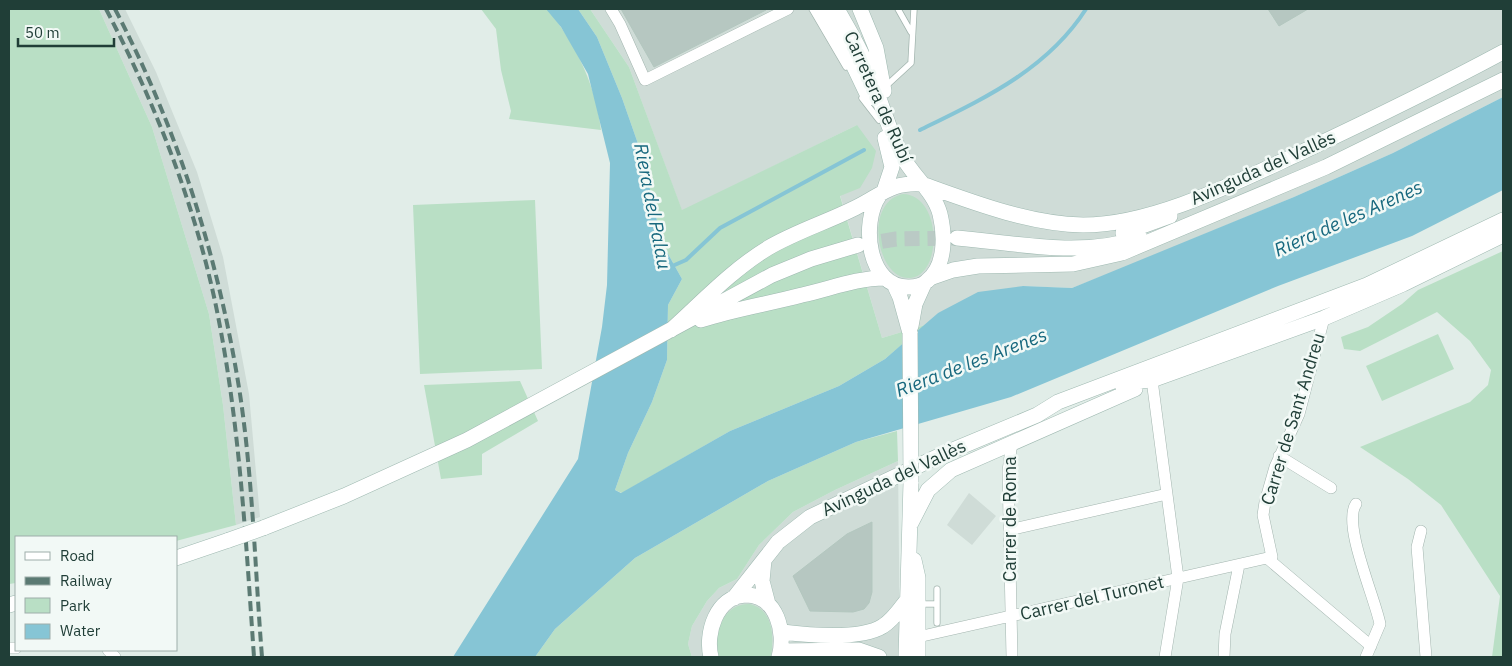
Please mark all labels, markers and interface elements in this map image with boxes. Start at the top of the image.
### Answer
scale bar [18,15,114,47]
text: 50 m [25,23,60,42]
street label: Carretera de Rubí [839,27,918,167]
street label: Avinguda del Vallès [1187,125,1339,210]
water label: Riera del Palau [629,141,677,271]
water label: Riera de les Arenes [1270,174,1426,262]
water label: Riera de les Arenes [892,322,1050,402]
street label: Carrer de Sant Andreu [1255,330,1330,508]
street label: Avinguda del Vallès [818,434,970,521]
street label: Carrer de Roma [998,456,1021,582]
legend [15,536,178,651]
text: Road [60,546,95,565]
street label: Carrer del Turonet [1018,570,1166,625]
text: Railway [60,571,113,590]
text: Park [60,596,90,615]
text: Water [60,621,101,640]

